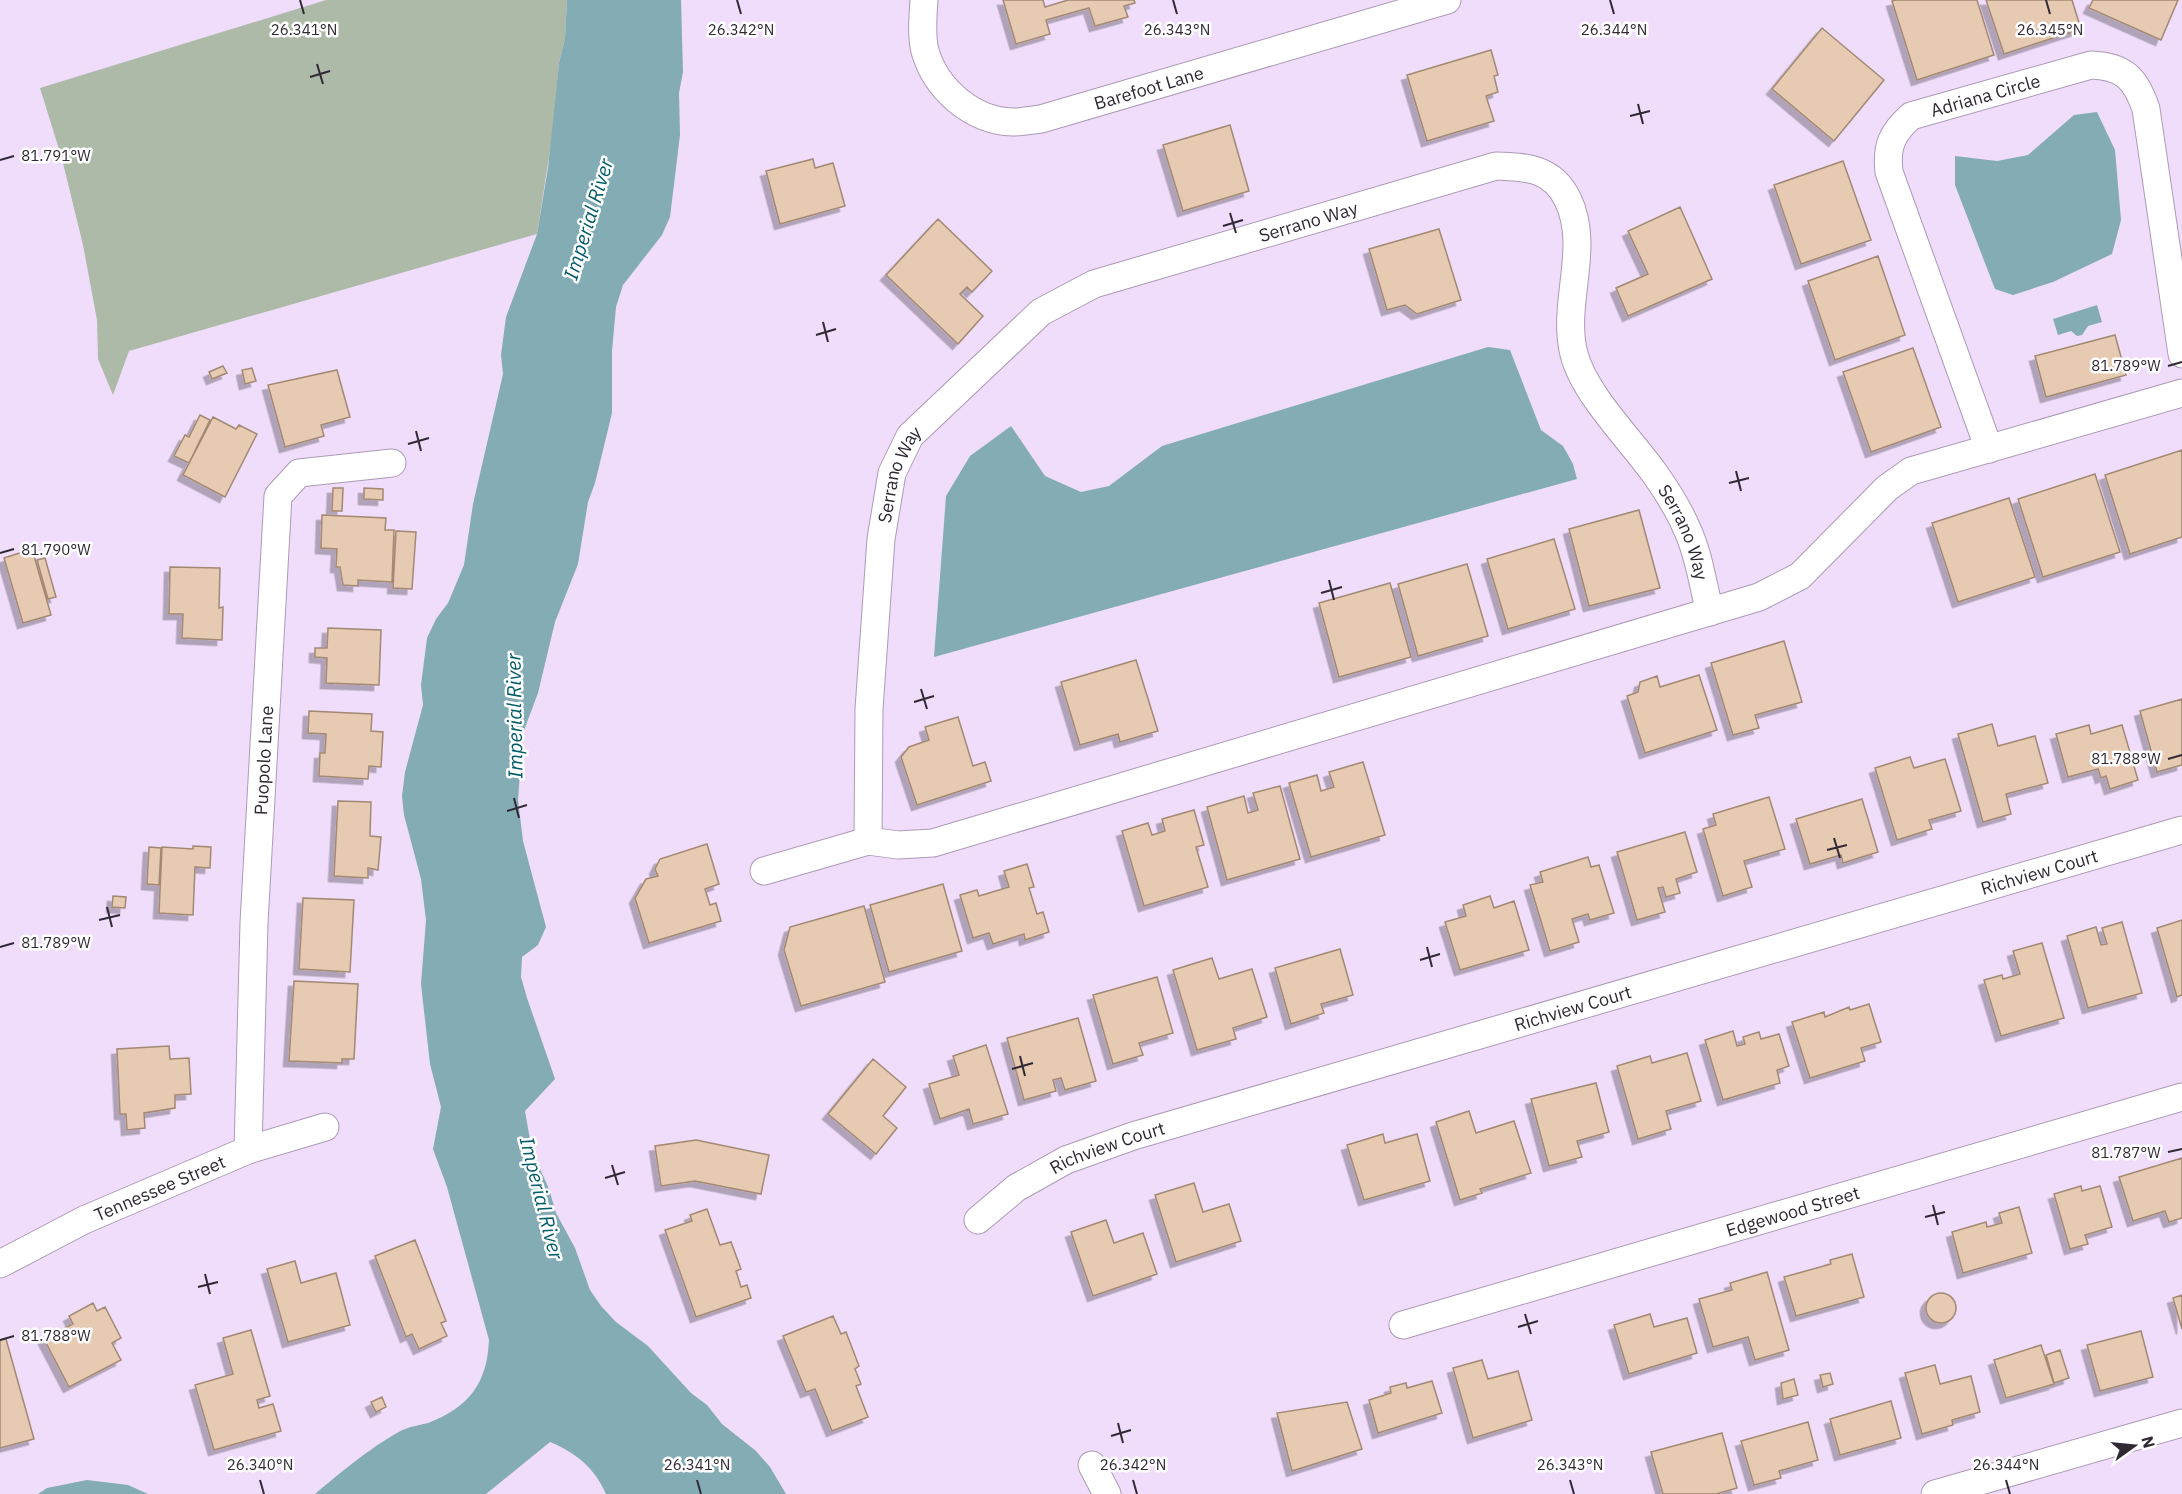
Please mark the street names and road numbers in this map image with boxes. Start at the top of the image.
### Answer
street label: Barefoot Lane [1091,60,1206,114]
street label: Adriana Circle [1928,68,2043,121]
street label: Serrano Way [1256,196,1360,247]
street label: Serrano Way [872,420,926,525]
street label: Serrano Way [1654,480,1714,582]
street label: Puopolo Lane [249,705,278,816]
street label: Richview Court [1978,844,2100,900]
street label: Richview Court [1511,980,1634,1036]
street label: Richview Court [1045,1116,1167,1179]
street label: Tennessee Street [91,1150,229,1226]
street label: Edgewood Street [1723,1181,1862,1241]

